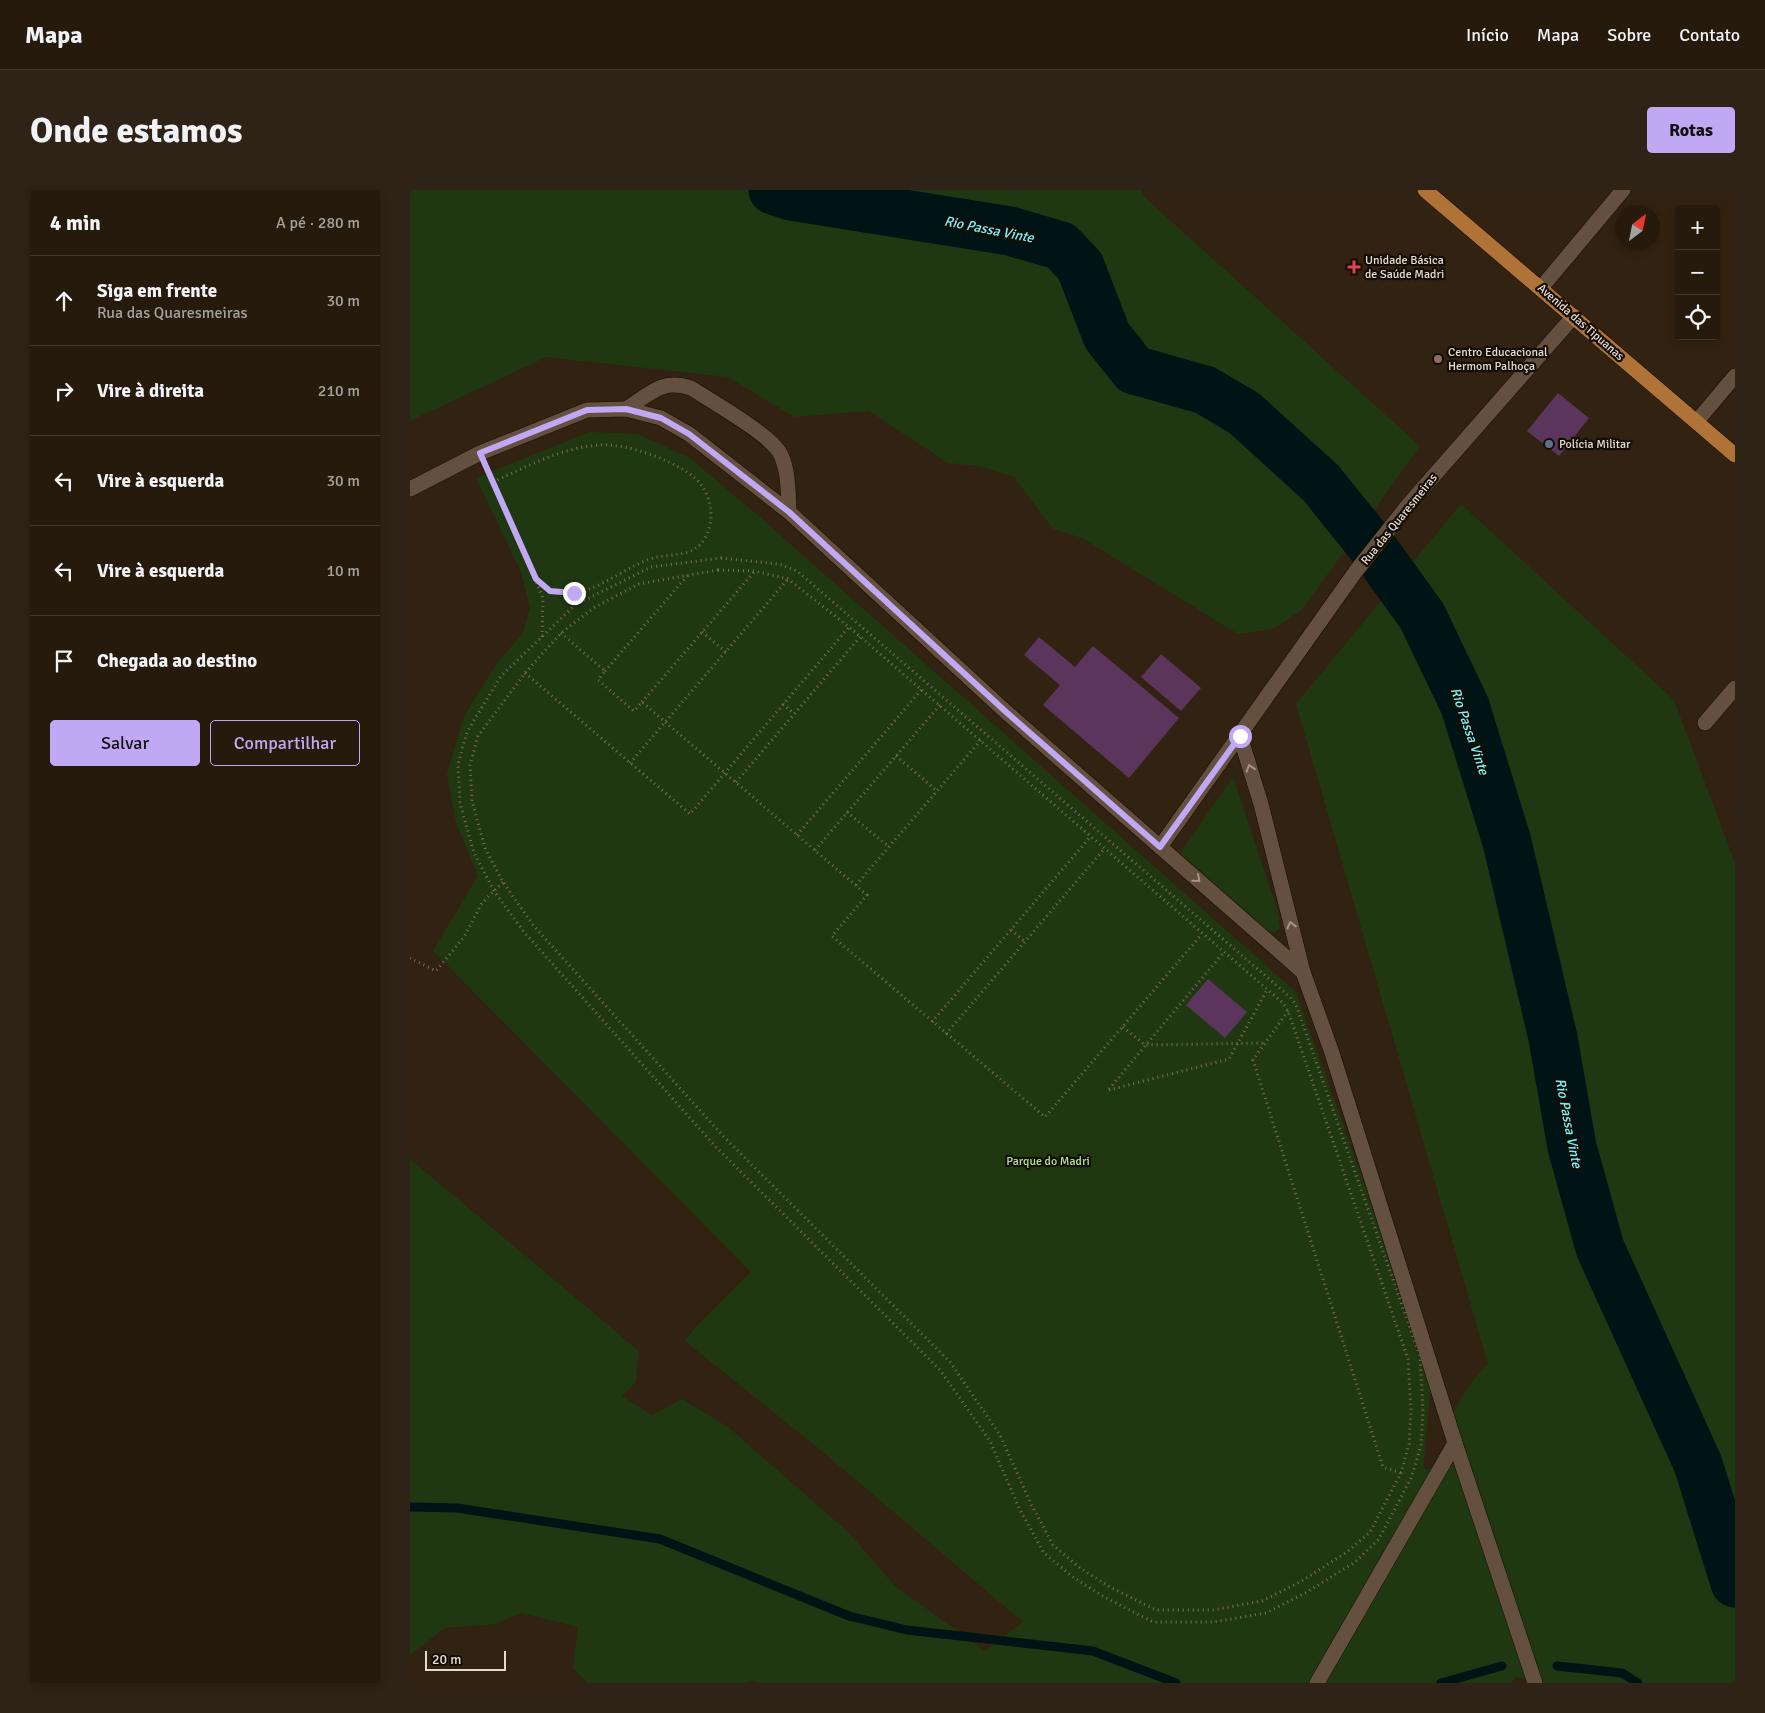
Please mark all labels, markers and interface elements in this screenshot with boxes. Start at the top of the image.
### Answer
text: Mapa [25,20,83,50]
text: Início [1466,24,1509,46]
text: Mapa [1537,24,1579,46]
text: Sobre [1607,24,1651,46]
text: Contato [1679,24,1740,46]
button: Rotas [1647,107,1735,153]
text: Onde estamos [30,109,242,152]
north arrow [1615,205,1660,250]
map controls [1675,205,1720,340]
button: + [1675,205,1720,250]
text: 4 min [50,210,101,236]
water label: Rio Passa Vinte [943,212,1036,247]
text: A pé · 280 m [276,213,360,233]
button: − [1675,250,1720,295]
place label: Unidade Básica de Saúde Madri [1365,253,1444,282]
marker: Unidade Básica de Saúde Madri [1347,260,1361,274]
text: Siga em frente [97,279,217,303]
street label: Avenida das Tipuanas [1534,281,1627,364]
icon: ahead [50,287,78,315]
text: 30 m [326,291,360,311]
button: locate [1675,295,1720,340]
text: Rua das Quaresmeiras [97,303,248,323]
place label: Centro Educacional Hermom Palhoça [1448,345,1548,374]
marker: Centro Educacional Hermom Palhoça [1432,353,1444,365]
icon: right [50,377,78,405]
text: Vire à direita [97,379,204,403]
text: 210 m [318,381,360,401]
place label: Polícia Militar [1559,437,1631,452]
marker: Polícia Militar [1543,438,1555,450]
icon: left [50,467,78,495]
text: Vire à esquerda [97,469,224,493]
text: 30 m [326,471,360,491]
street label: Rua das Quaresmeiras [1358,471,1441,568]
icon: left [50,557,78,585]
text: Vire à esquerda [97,559,224,583]
text: 10 m [326,561,360,581]
route end [563,582,586,605]
icon: arrive [50,647,78,675]
text: Chegada ao destino [97,649,257,673]
water label: Rio Passa Vinte [1447,685,1493,778]
button: Salvar [50,720,200,766]
button: Compartilhar [210,720,360,766]
route start [1229,725,1252,748]
one-way arrow [1246,764,1256,772]
one-way arrow [1191,874,1200,883]
one-way arrow [1286,920,1297,929]
water label: Rio Passa Vinte [1551,1077,1586,1170]
park label: Parque do Madri [1006,1154,1090,1169]
scale bar [425,1648,506,1671]
text: 20 m [432,1651,461,1668]

